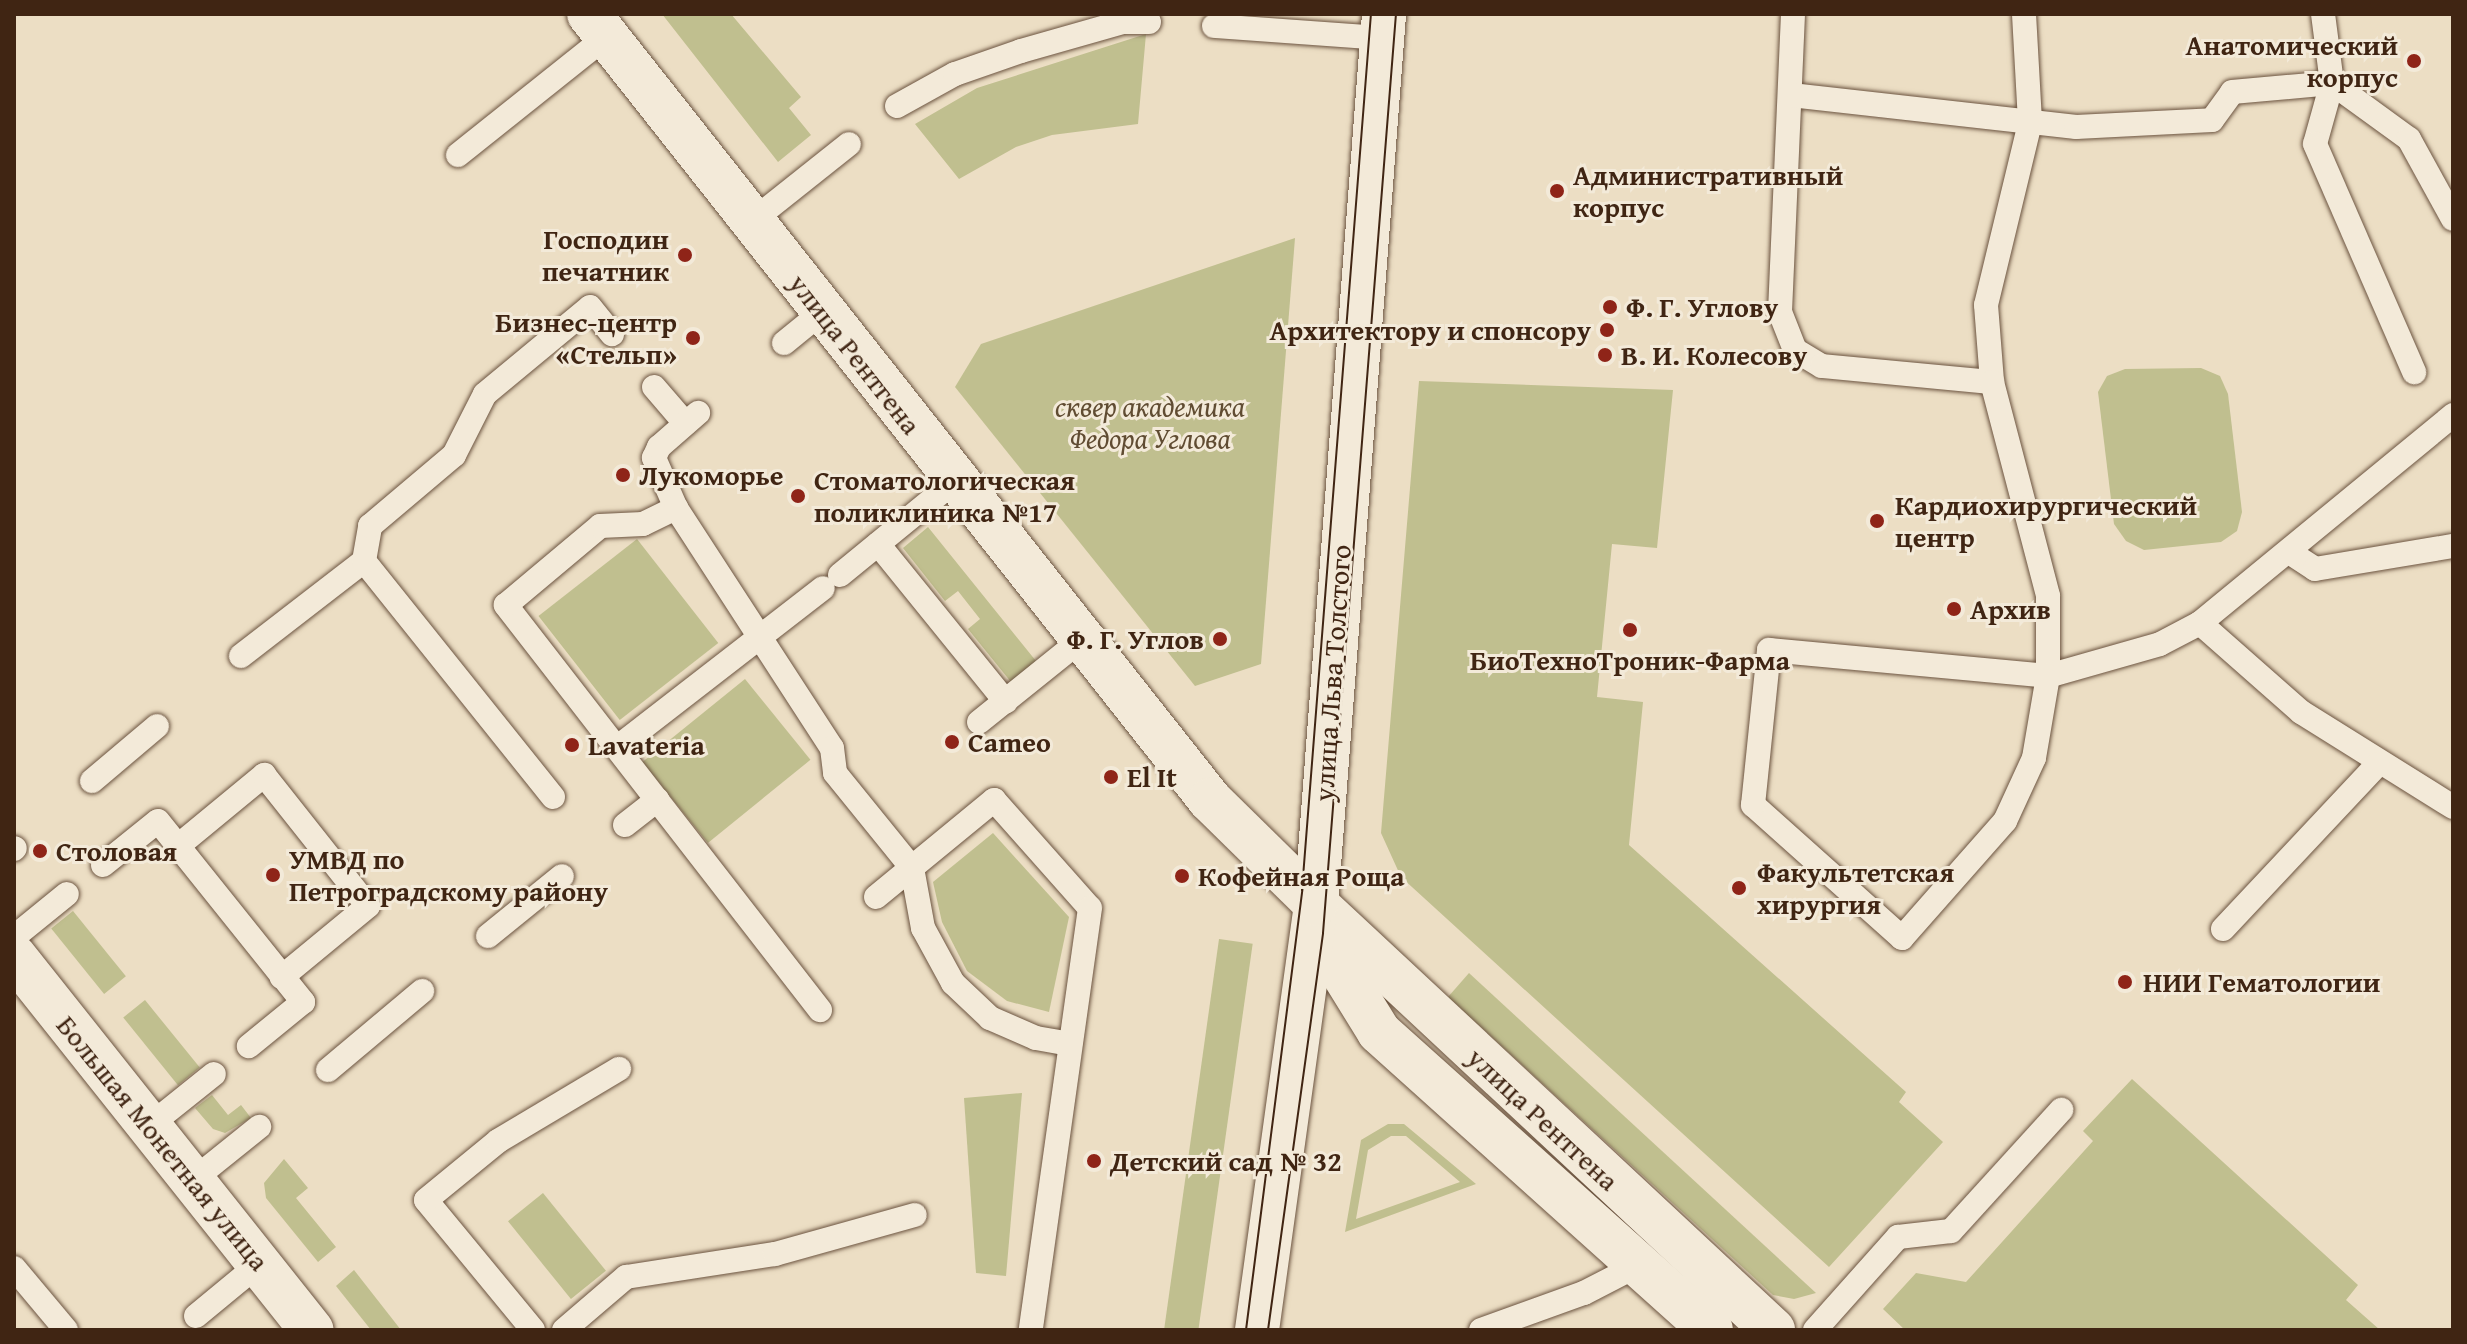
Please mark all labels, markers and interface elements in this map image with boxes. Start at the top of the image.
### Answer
place label: Анатомический корпус [2186,28,2398,94]
marker: Анатомический корпус [2405,52,2423,70]
place label: Административный корпус [1573,158,1843,224]
marker: Административный корпус [1548,182,1566,200]
place label: Господин печатник [542,222,669,288]
marker: Господин печатник [676,246,694,264]
street label: улица Рентгена [782,267,928,441]
place label: Ф. Г. Углову [1626,290,1778,324]
marker: Ф. Г. Углову [1601,298,1619,316]
place label: Бизнес-центр «Стельп» [495,305,677,371]
place label: Архитектору и спонсору [1269,313,1591,347]
marker: Архитектору и спонсору [1598,321,1616,339]
marker: Бизнес-центр «Стельп» [684,329,702,347]
place label: В. И. Колесову [1621,338,1807,372]
marker: В. И. Колесову [1596,346,1614,364]
park label: сквер академика Федора Углова [1055,389,1245,455]
place label: Лукоморье [639,458,784,492]
place label: Стоматологическая поликлиника №17 [814,463,1075,529]
marker: Лукоморье [614,466,632,484]
marker: Стоматологическая поликлиника №17 [789,487,807,505]
place label: Кардиохирургический центр [1895,488,2197,554]
marker: Кардиохирургический центр [1866,510,1888,532]
street label: улица Льва Толстого [1306,543,1358,803]
place label: Архив [1970,592,2051,626]
marker: Архив [1945,600,1963,618]
marker: БиоТехноТроник-Фарма [1621,621,1639,639]
place label: Ф. Г. Углов [1066,622,1204,656]
marker: Ф. Г. Углов [1211,630,1229,648]
place label: БиоТехноТроник-Фарма [1470,643,1790,677]
place label: Cameo [968,725,1051,759]
place label: Lavateria [588,728,705,762]
marker: Cameo [943,733,961,751]
marker: Lavateria [563,736,581,754]
place label: El It [1127,760,1177,794]
marker: El It [1102,768,1120,786]
place label: Столовая [56,834,177,868]
marker: Столовая [31,842,49,860]
place label: УМВД по Петроградскому району [289,842,608,908]
place label: Факультетская хирургия [1757,855,1954,921]
place label: Кофейная Роща [1198,859,1405,893]
marker: УМВД по Петроградскому району [264,866,282,884]
marker: Кофейная Роща [1173,867,1191,885]
marker: Факультетская хирургия [1728,877,1750,899]
place label: НИИ Гематологии [2143,965,2380,999]
marker: НИИ Гематологии [2114,971,2136,993]
street label: Большая Монетная улица [50,1009,276,1277]
street label: улица Рентгена [1461,1040,1625,1198]
place label: Детский сад № 32 [1110,1144,1342,1178]
marker: Детский сад № 32 [1085,1152,1103,1170]

